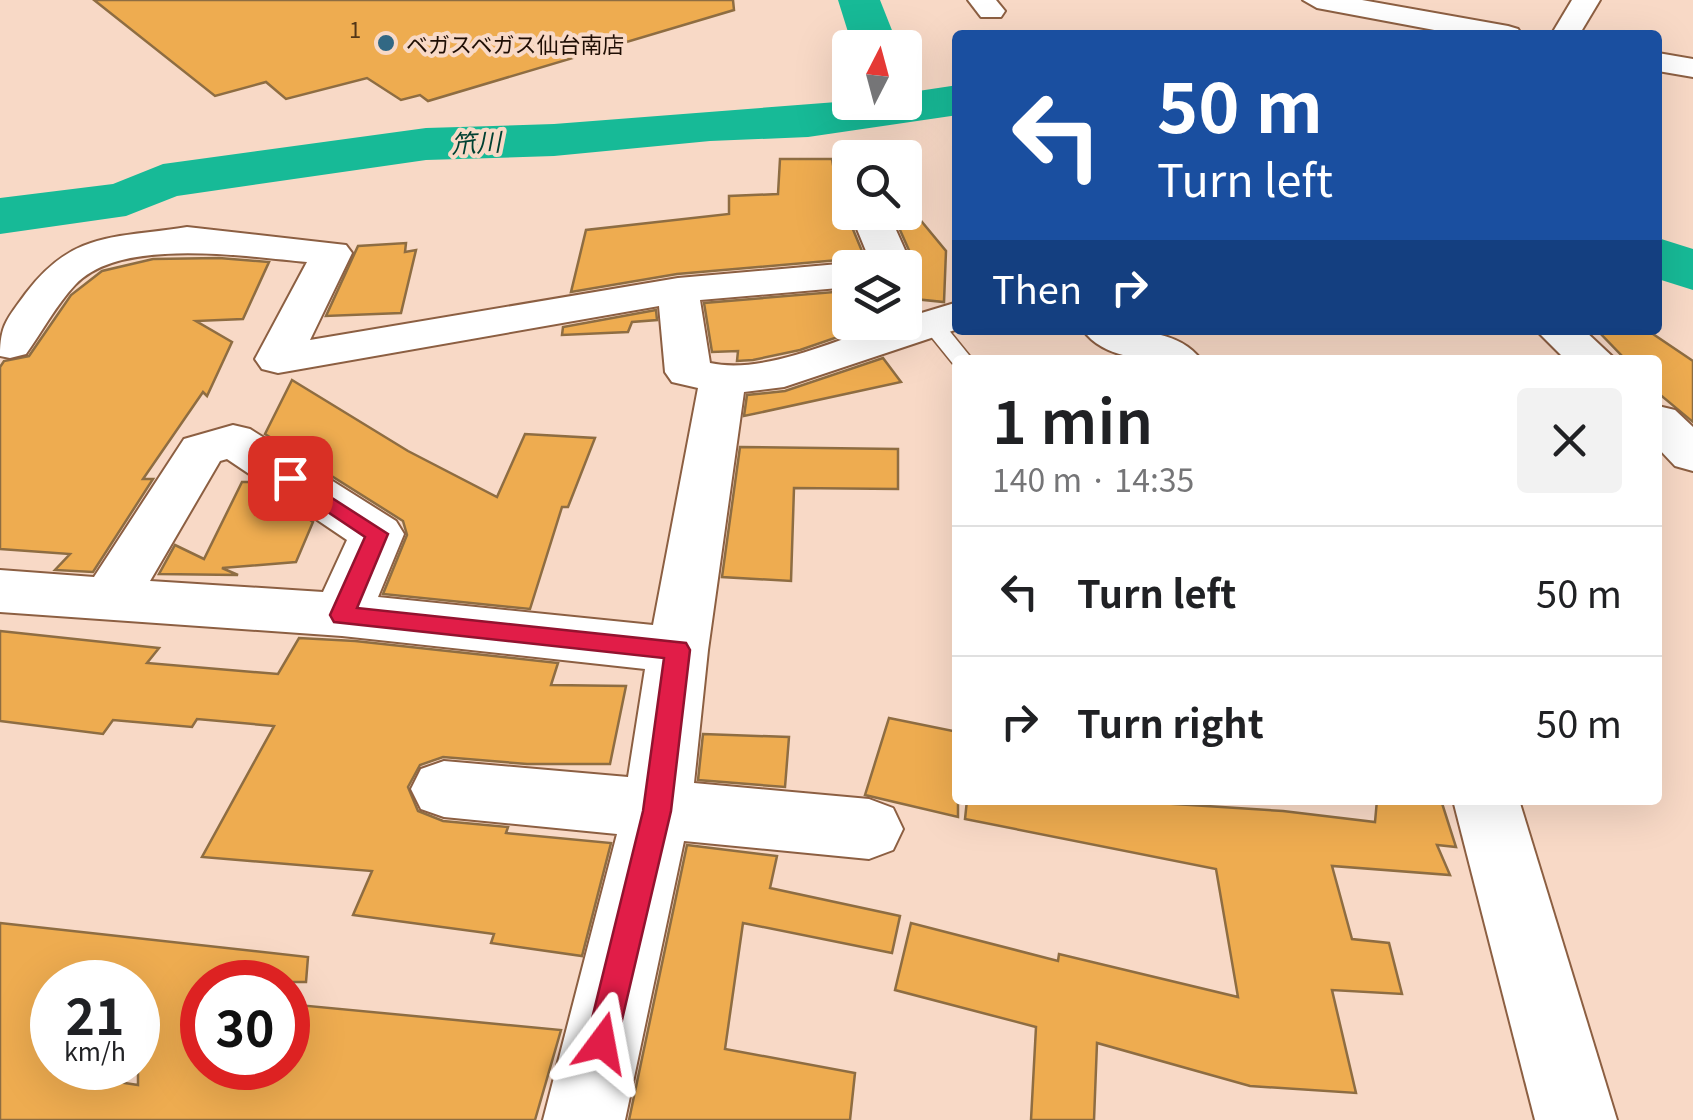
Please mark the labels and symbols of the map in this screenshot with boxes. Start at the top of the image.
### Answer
house number: 1 [349,12,361,44]
place label: ベガスベガス仙台南店 [406,27,624,59]
north arrow [832,30,922,120]
marker: ベガスベガス仙台南店 [375,32,397,54]
water label: 笊川 [450,122,505,160]
pin [248,436,333,521]
speed limit sign: 30 [180,960,310,1090]
position arrow [550,991,654,1095]

